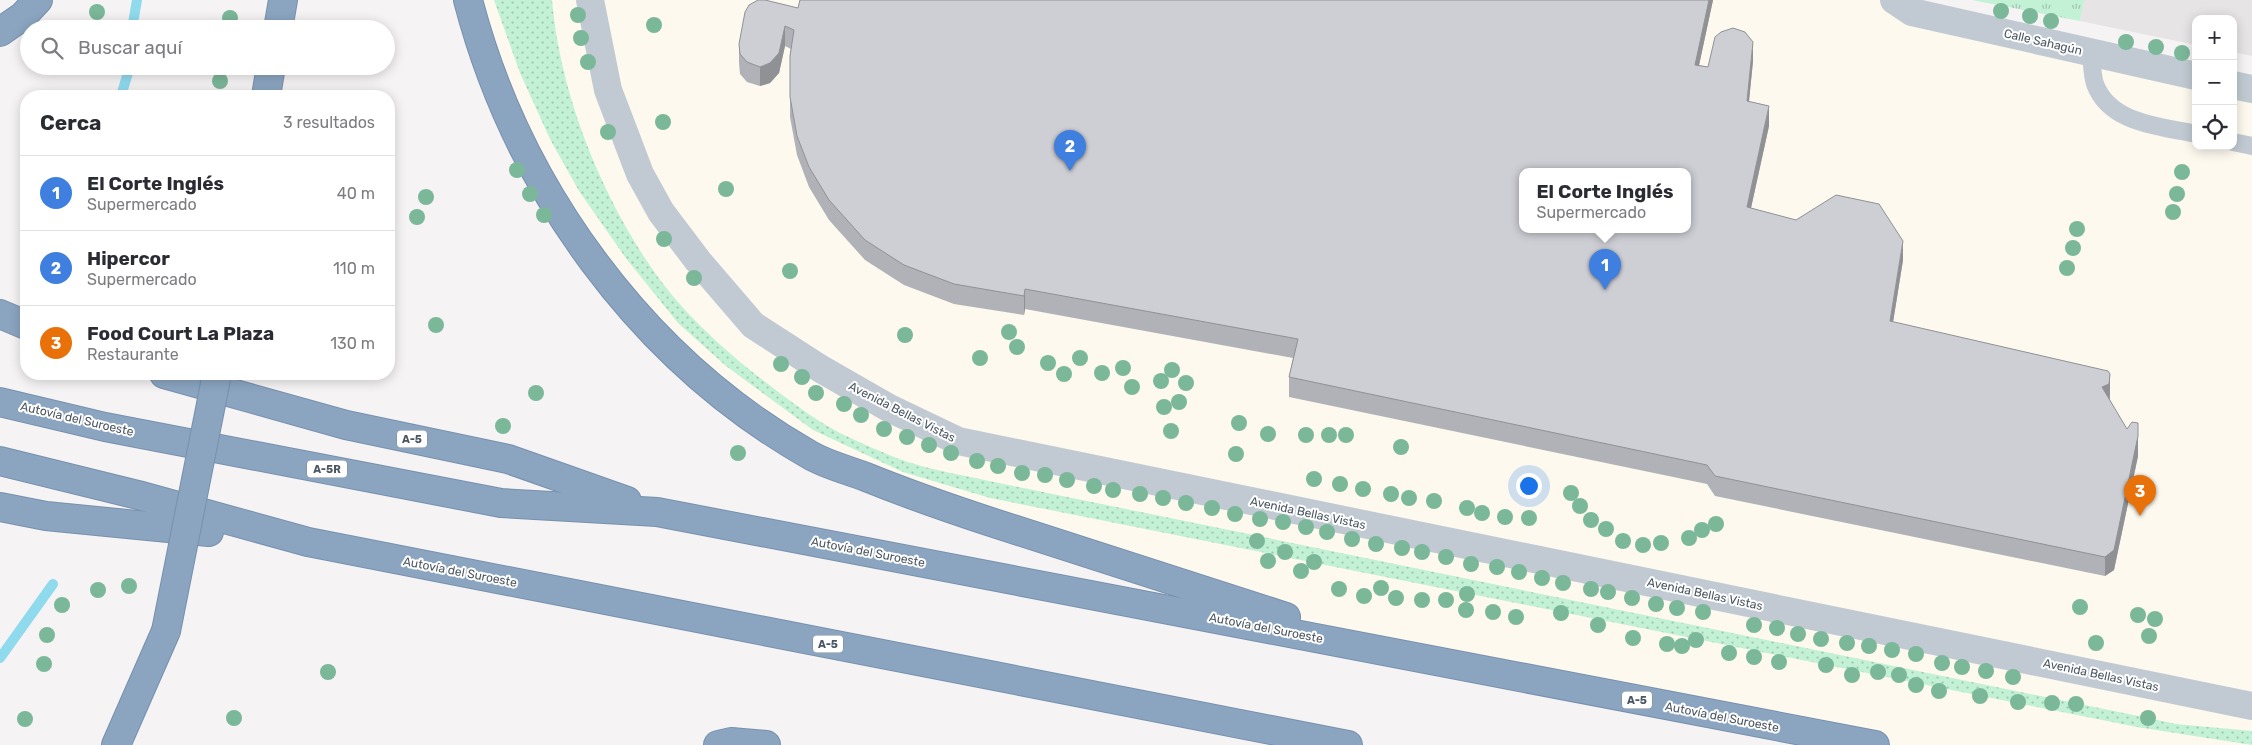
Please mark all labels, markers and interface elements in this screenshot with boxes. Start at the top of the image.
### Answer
map controls [2192,15,2237,150]
button: + [2192,15,2237,60]
search box [20,20,395,75]
street label: Calle Sahagún [2003,26,2083,58]
icon: search [38,34,66,62]
text: Buscar aquí [78,36,182,59]
button: − [2192,60,2237,105]
button: locate [2192,105,2237,150]
text: Cerca [40,110,101,135]
text: 3 resultados [283,113,375,132]
pin: 2 [1054,130,1086,171]
popup [1519,168,1691,233]
text: El Corte Inglés [87,172,224,195]
text: El Corte Inglés [1536,180,1674,203]
text: 1 [52,184,60,203]
text: 40 m [337,184,375,203]
text: Supermercado [87,195,197,214]
text: Supermercado [1536,203,1646,222]
text: Hipercor [87,247,170,270]
pin: 1 [1589,249,1621,290]
text: 2 [51,259,61,278]
text: 110 m [333,259,375,278]
text: Supermercado [87,270,197,289]
text: Food Court La Plaza [87,322,274,345]
text: 3 [51,334,61,353]
text: 130 m [330,334,375,353]
text: Restaurante [87,345,179,364]
street label: Avenida Bellas Vistas [846,379,958,445]
street label: Autovía del Suroeste [19,399,135,439]
road number: A-5 [397,430,427,448]
road number: A-5R [307,460,347,478]
your location [1516,473,1542,499]
pin: 3 [2124,475,2156,516]
street label: Avenida Bellas Vistas [1249,494,1367,532]
street label: Autovía del Suroeste [810,534,926,570]
street label: Autovía del Suroeste [402,554,518,590]
street label: Avenida Bellas Vistas [1646,575,1764,613]
street label: Autovía del Suroeste [1208,610,1324,646]
road number: A-5 [813,636,843,652]
street label: Avenida Bellas Vistas [2042,656,2160,694]
road number: A-5 [1622,692,1652,708]
street label: Autovía del Suroeste [1664,699,1780,735]

